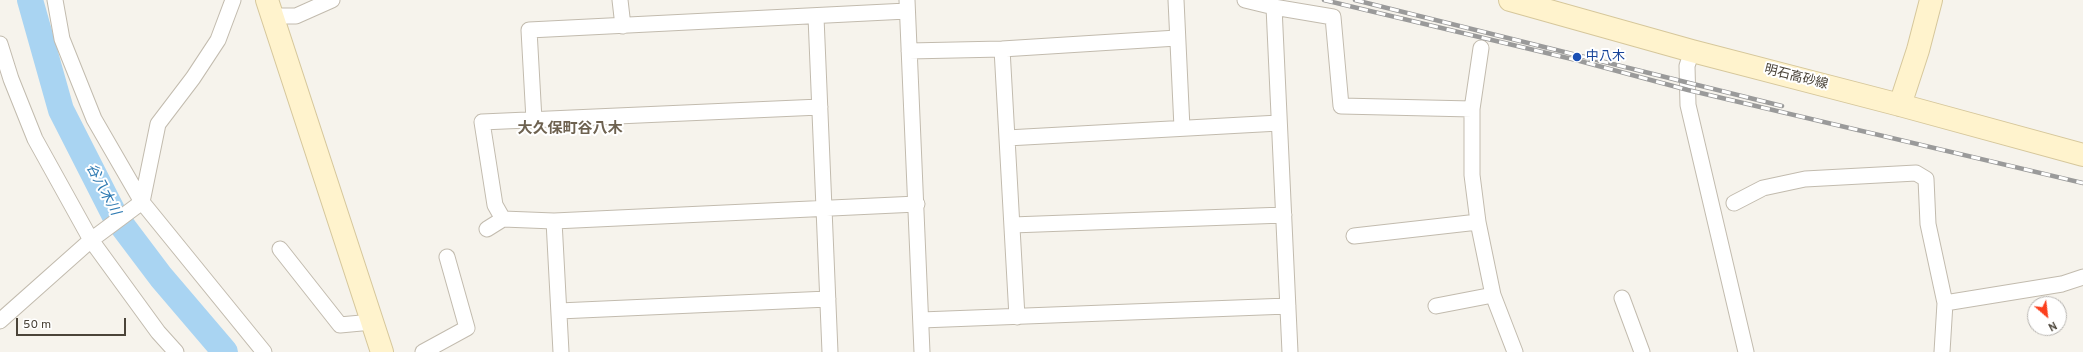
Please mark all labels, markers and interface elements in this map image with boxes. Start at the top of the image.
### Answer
place label: 中八木 [1586,49,1625,65]
marker: 中八木 [1571,51,1583,63]
street label: 明石高砂線 [1763,63,1829,93]
district label: 大久保町谷八木 [518,121,622,139]
water label: 谷八木川 [81,161,123,219]
north arrow [2027,296,2067,336]
scale bar [18,310,128,336]
text: 50 m [23,317,51,333]
text: N [2045,318,2059,334]

